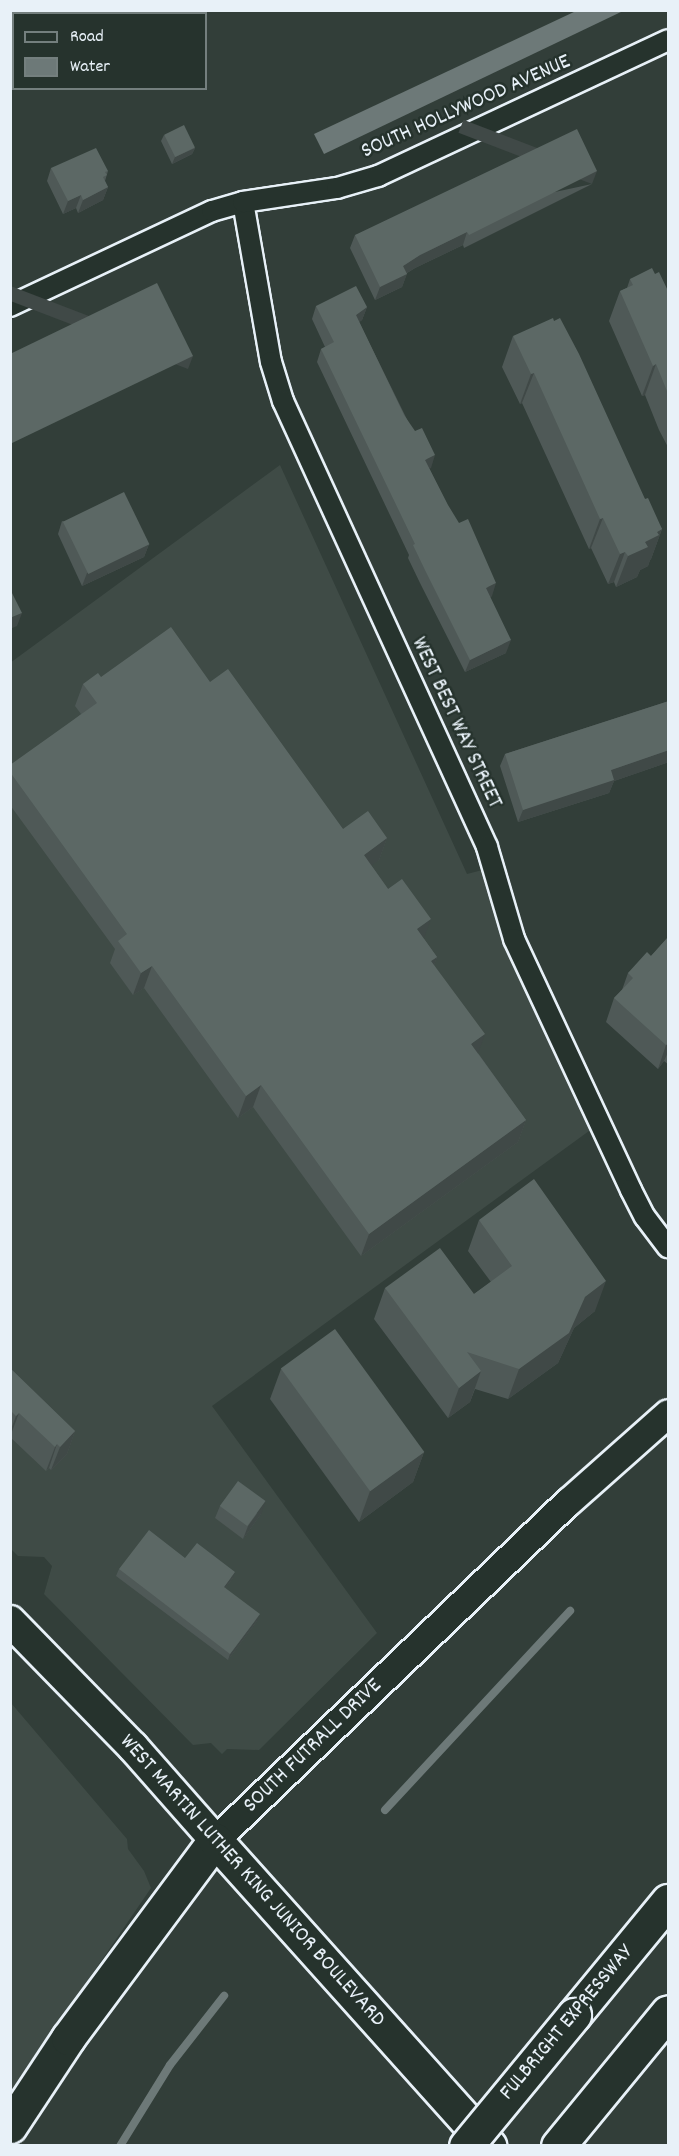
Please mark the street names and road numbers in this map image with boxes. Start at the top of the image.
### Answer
street label: SOUTH HOLLYWOOD AVENUE [357,49,575,165]
street label: WEST BEST WAY STREET [405,633,507,813]
street label: SOUTH FUTRALL DRIVE [238,1673,388,1819]
street label: WEST MARTIN LUTHER KING JUNIOR BOULEVARD [113,1729,391,2033]
street label: FULBRIGHT EXPRESSWAY [494,1940,640,2106]

